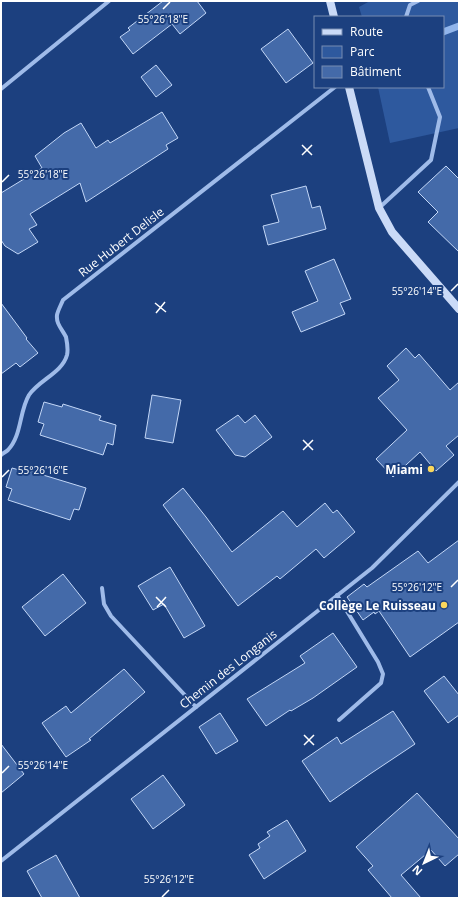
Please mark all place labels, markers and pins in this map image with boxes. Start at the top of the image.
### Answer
place label: Miami [385,461,423,478]
marker: Miami [426,464,436,474]
place label: Collège Le Ruisseau [319,597,436,614]
marker: Collège Le Ruisseau [439,600,449,610]

